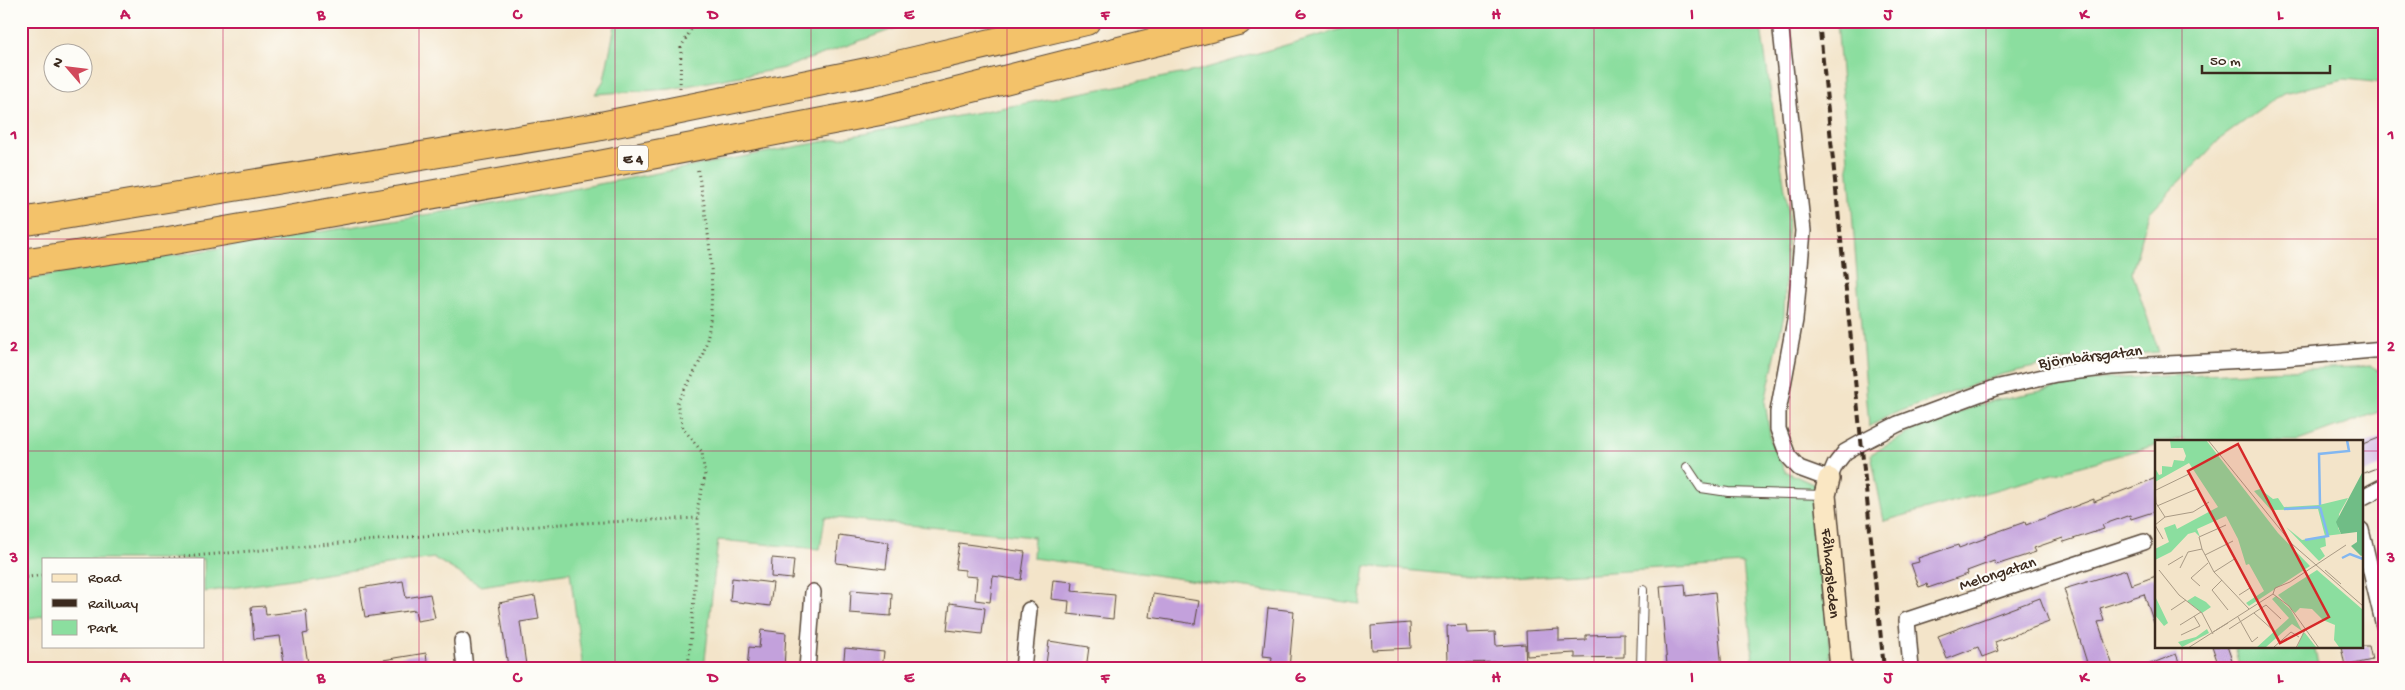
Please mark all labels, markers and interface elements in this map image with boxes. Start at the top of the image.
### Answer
text: A [119,7,131,26]
text: B [316,7,326,26]
text: C [512,7,523,26]
text: D [706,7,719,26]
text: E [904,7,915,26]
text: F [1100,7,1111,26]
text: G [1295,7,1306,26]
text: H [1491,7,1501,26]
text: I [1690,7,1694,26]
text: J [1883,7,1894,26]
text: K [2079,7,2091,26]
text: L [2277,7,2284,26]
north arrow [42,42,92,92]
scale bar [2202,42,2330,74]
text: 50 m [2210,53,2241,71]
text: N [49,55,68,71]
text: 1 [10,127,17,146]
text: 1 [2387,127,2394,146]
road number: E 4 [618,146,648,170]
text: 2 [10,339,18,358]
text: 2 [2387,339,2395,358]
street label: Björnbärsgatan [2037,343,2144,374]
inset map [2155,440,2362,648]
street label: Fålhagsleden [1815,527,1842,620]
text: 3 [9,550,18,569]
text: 3 [2386,550,2395,569]
street label: Melongatan [1957,554,2039,597]
legend [42,558,205,648]
text: Road [88,570,122,588]
text: Railway [88,596,139,614]
text: Park [87,620,118,638]
text: A [119,670,131,689]
text: B [316,670,326,689]
text: C [512,670,523,689]
text: D [706,670,719,689]
text: E [904,670,915,689]
text: F [1100,670,1111,689]
text: G [1295,670,1306,689]
text: H [1491,670,1501,689]
text: I [1690,670,1694,689]
text: J [1883,670,1894,689]
text: K [2079,670,2091,689]
text: L [2277,670,2284,689]

